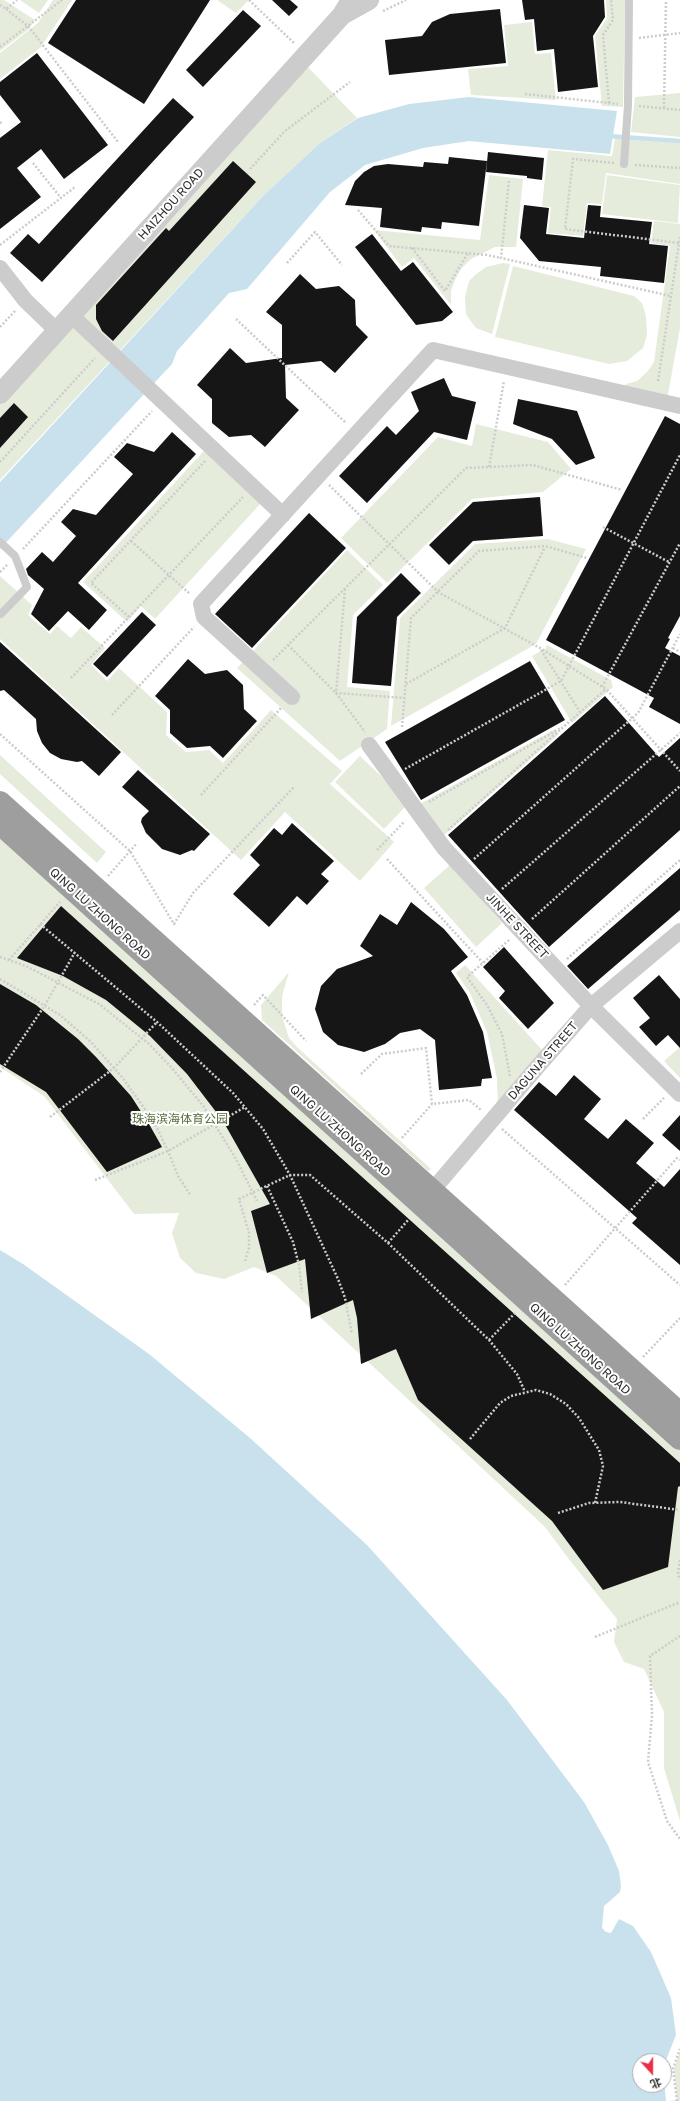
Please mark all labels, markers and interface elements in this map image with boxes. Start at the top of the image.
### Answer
street label: HAIZHOU ROAD [135,165,207,243]
street label: QING LU ZHONG ROAD [47,865,153,963]
street label: JINHE STREET [483,890,551,962]
street label: DAGUNA STREET [505,1019,581,1103]
street label: QING LU ZHONG ROAD [287,1082,393,1180]
park label: 珠海滨海体育公园 [132,1112,228,1126]
street label: QING LU ZHONG ROAD [527,1300,633,1398]
north arrow [632,2053,672,2093]
text: 北 [649,2076,664,2092]

